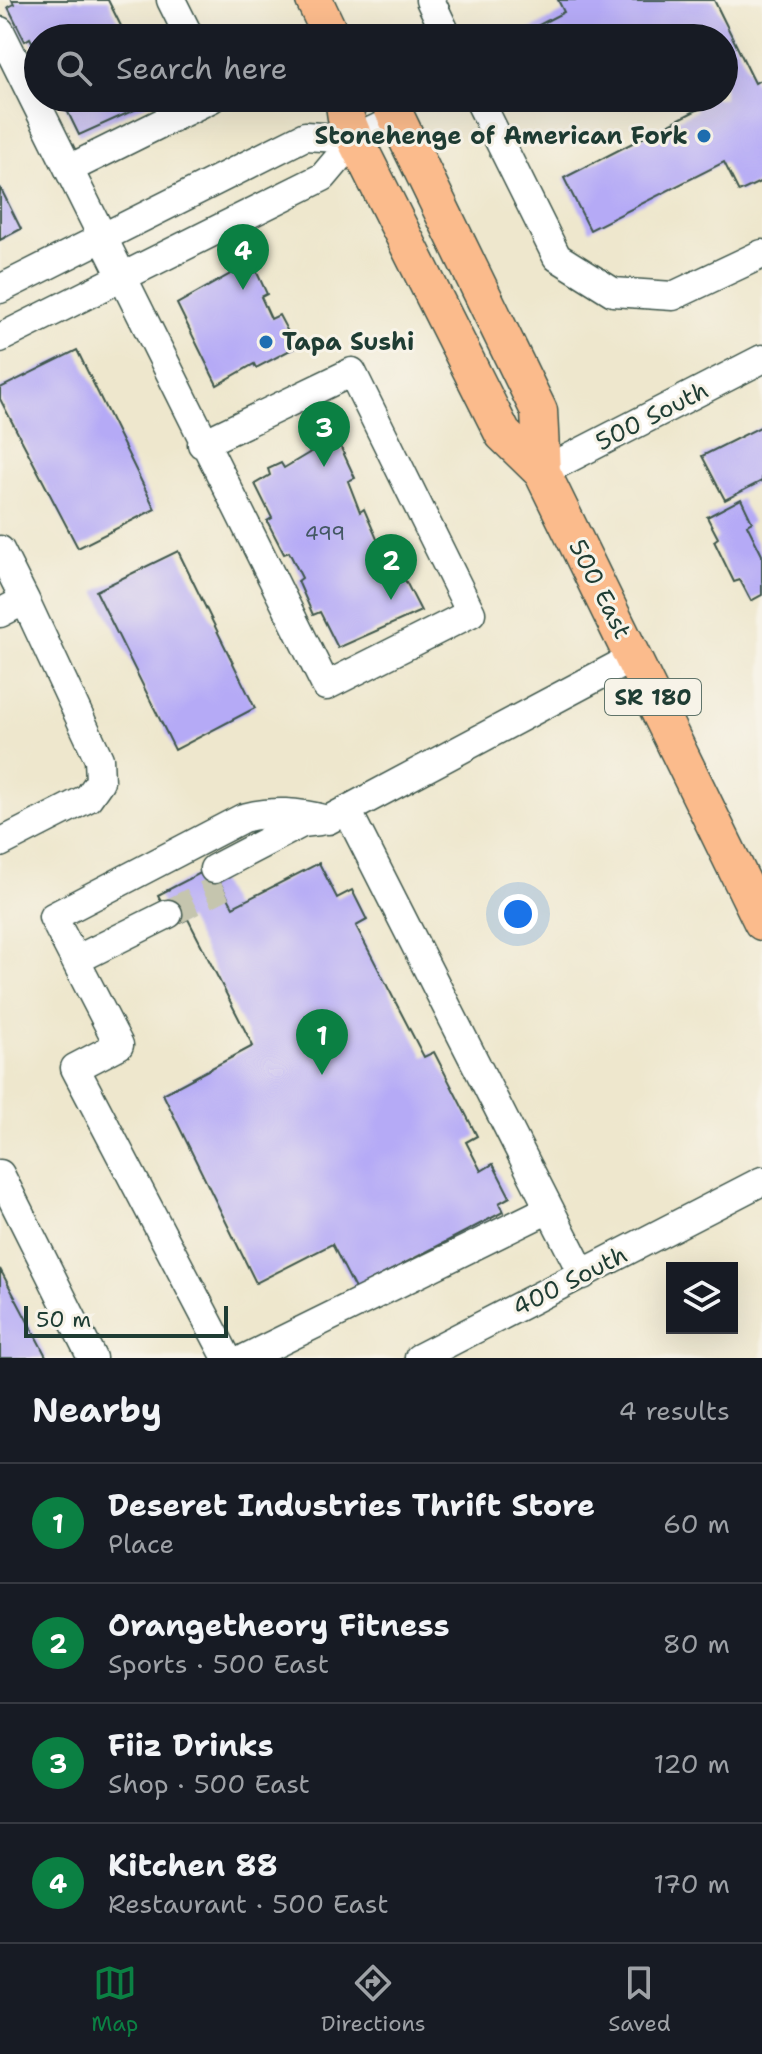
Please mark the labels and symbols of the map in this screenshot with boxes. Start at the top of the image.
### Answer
place label: Stonehenge of American Fork [315,120,688,152]
marker: Stonehenge of American Fork [695,127,713,145]
pin: 4 [217,224,269,290]
place label: Tapa Sushi [282,326,414,358]
marker: Tapa Sushi [257,333,275,351]
street label: 500 South [590,374,714,458]
pin: 3 [298,401,350,467]
house number: 499 [305,520,345,546]
pin: 2 [365,534,417,600]
street label: 500 East [561,534,639,644]
road number: SR 180 [605,679,701,715]
your location [498,894,538,934]
pin: 1 [296,1009,348,1075]
street label: 400 South [507,1238,633,1324]
scale bar [24,1302,228,1338]

